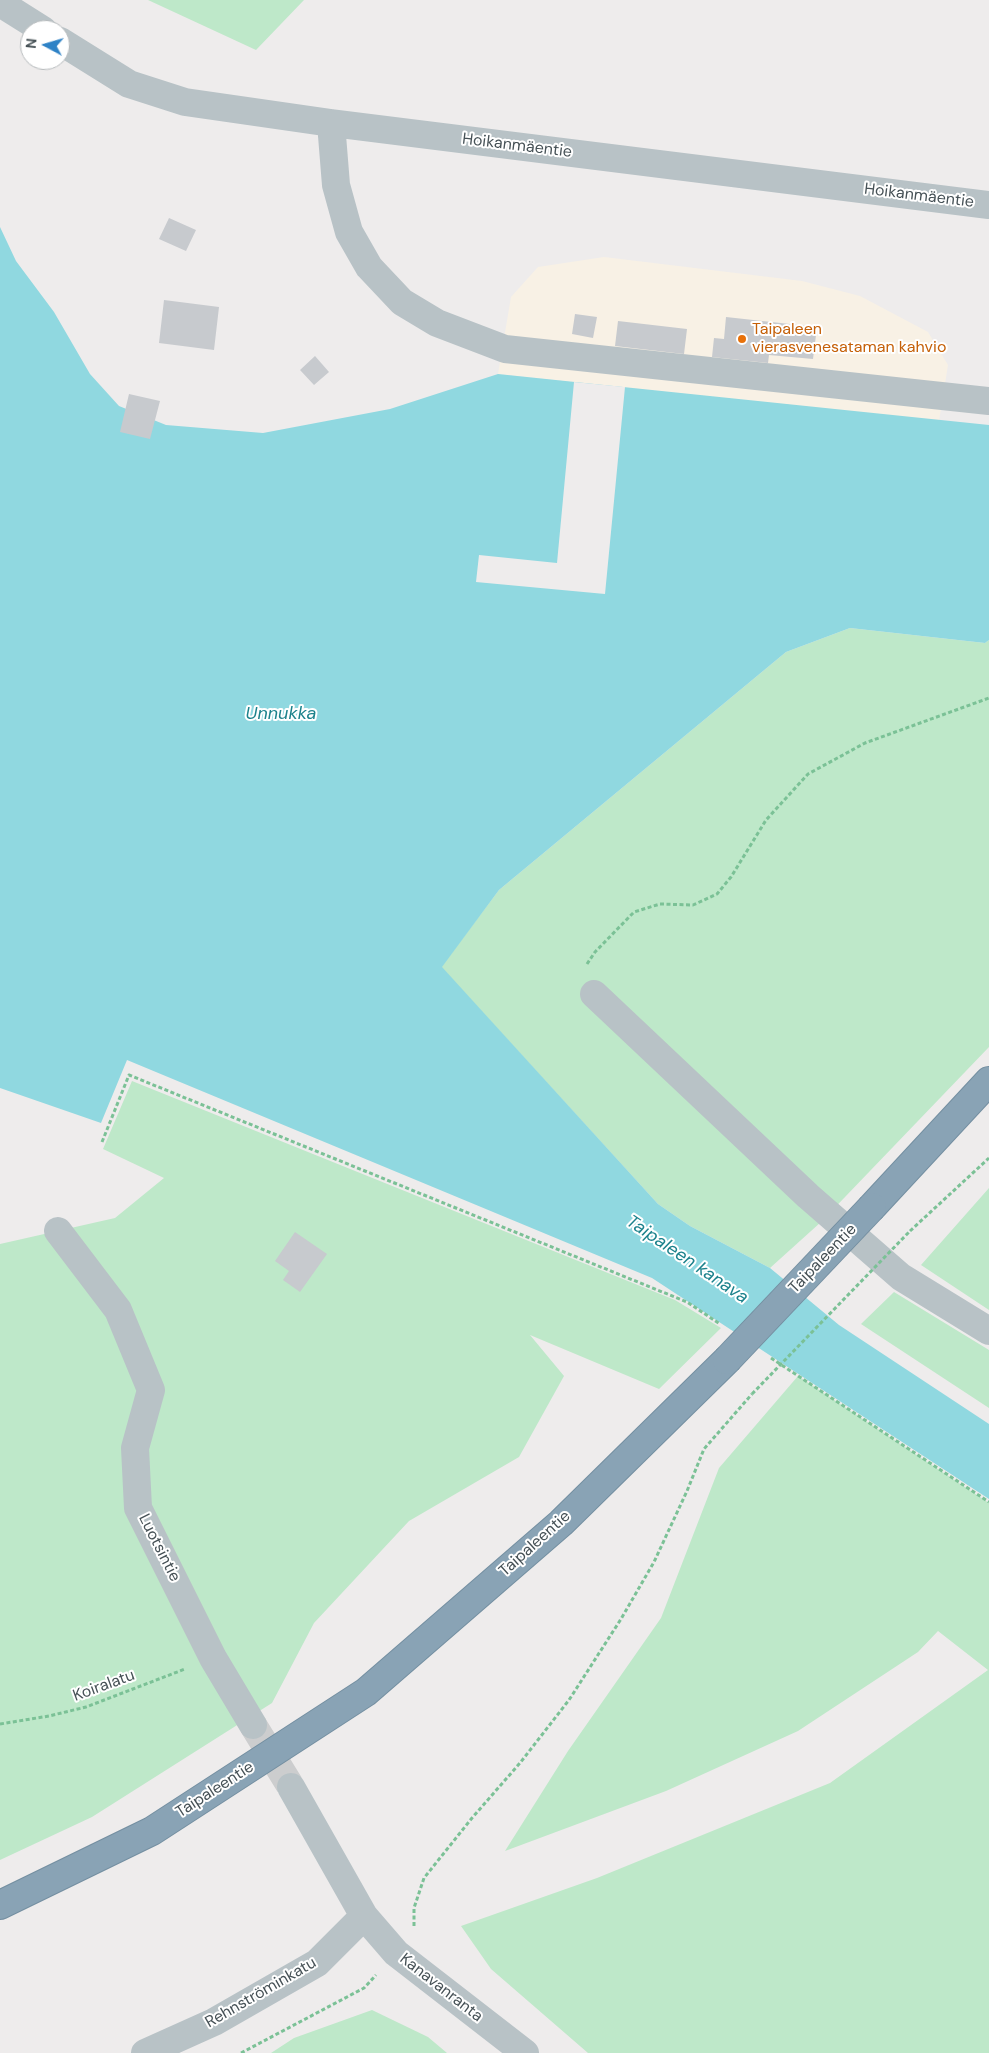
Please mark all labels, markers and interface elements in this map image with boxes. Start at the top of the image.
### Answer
north arrow [20,20,70,70]
text: N [22,38,41,50]
street label: Hoikanmäentie [461,130,573,162]
street label: Hoikanmäentie [863,180,975,212]
place label: Taipaleen vierasvenesataman kahvio [752,320,946,358]
marker: Taipaleen vierasvenesataman kahvio [736,333,748,345]
water label: Unnukka [246,703,316,725]
water label: Taipaleen kanava [622,1211,752,1309]
street label: Taipaleentie [785,1220,861,1298]
street label: Taipaleentie [495,1507,575,1581]
street label: Luotsintie [134,1511,184,1585]
street label: Koiralatu [71,1666,137,1706]
street label: Taipaleentie [172,1758,258,1822]
street label: Kanavanranta [396,1950,486,2026]
street label: Rehnströminkatu [202,1953,320,2033]

